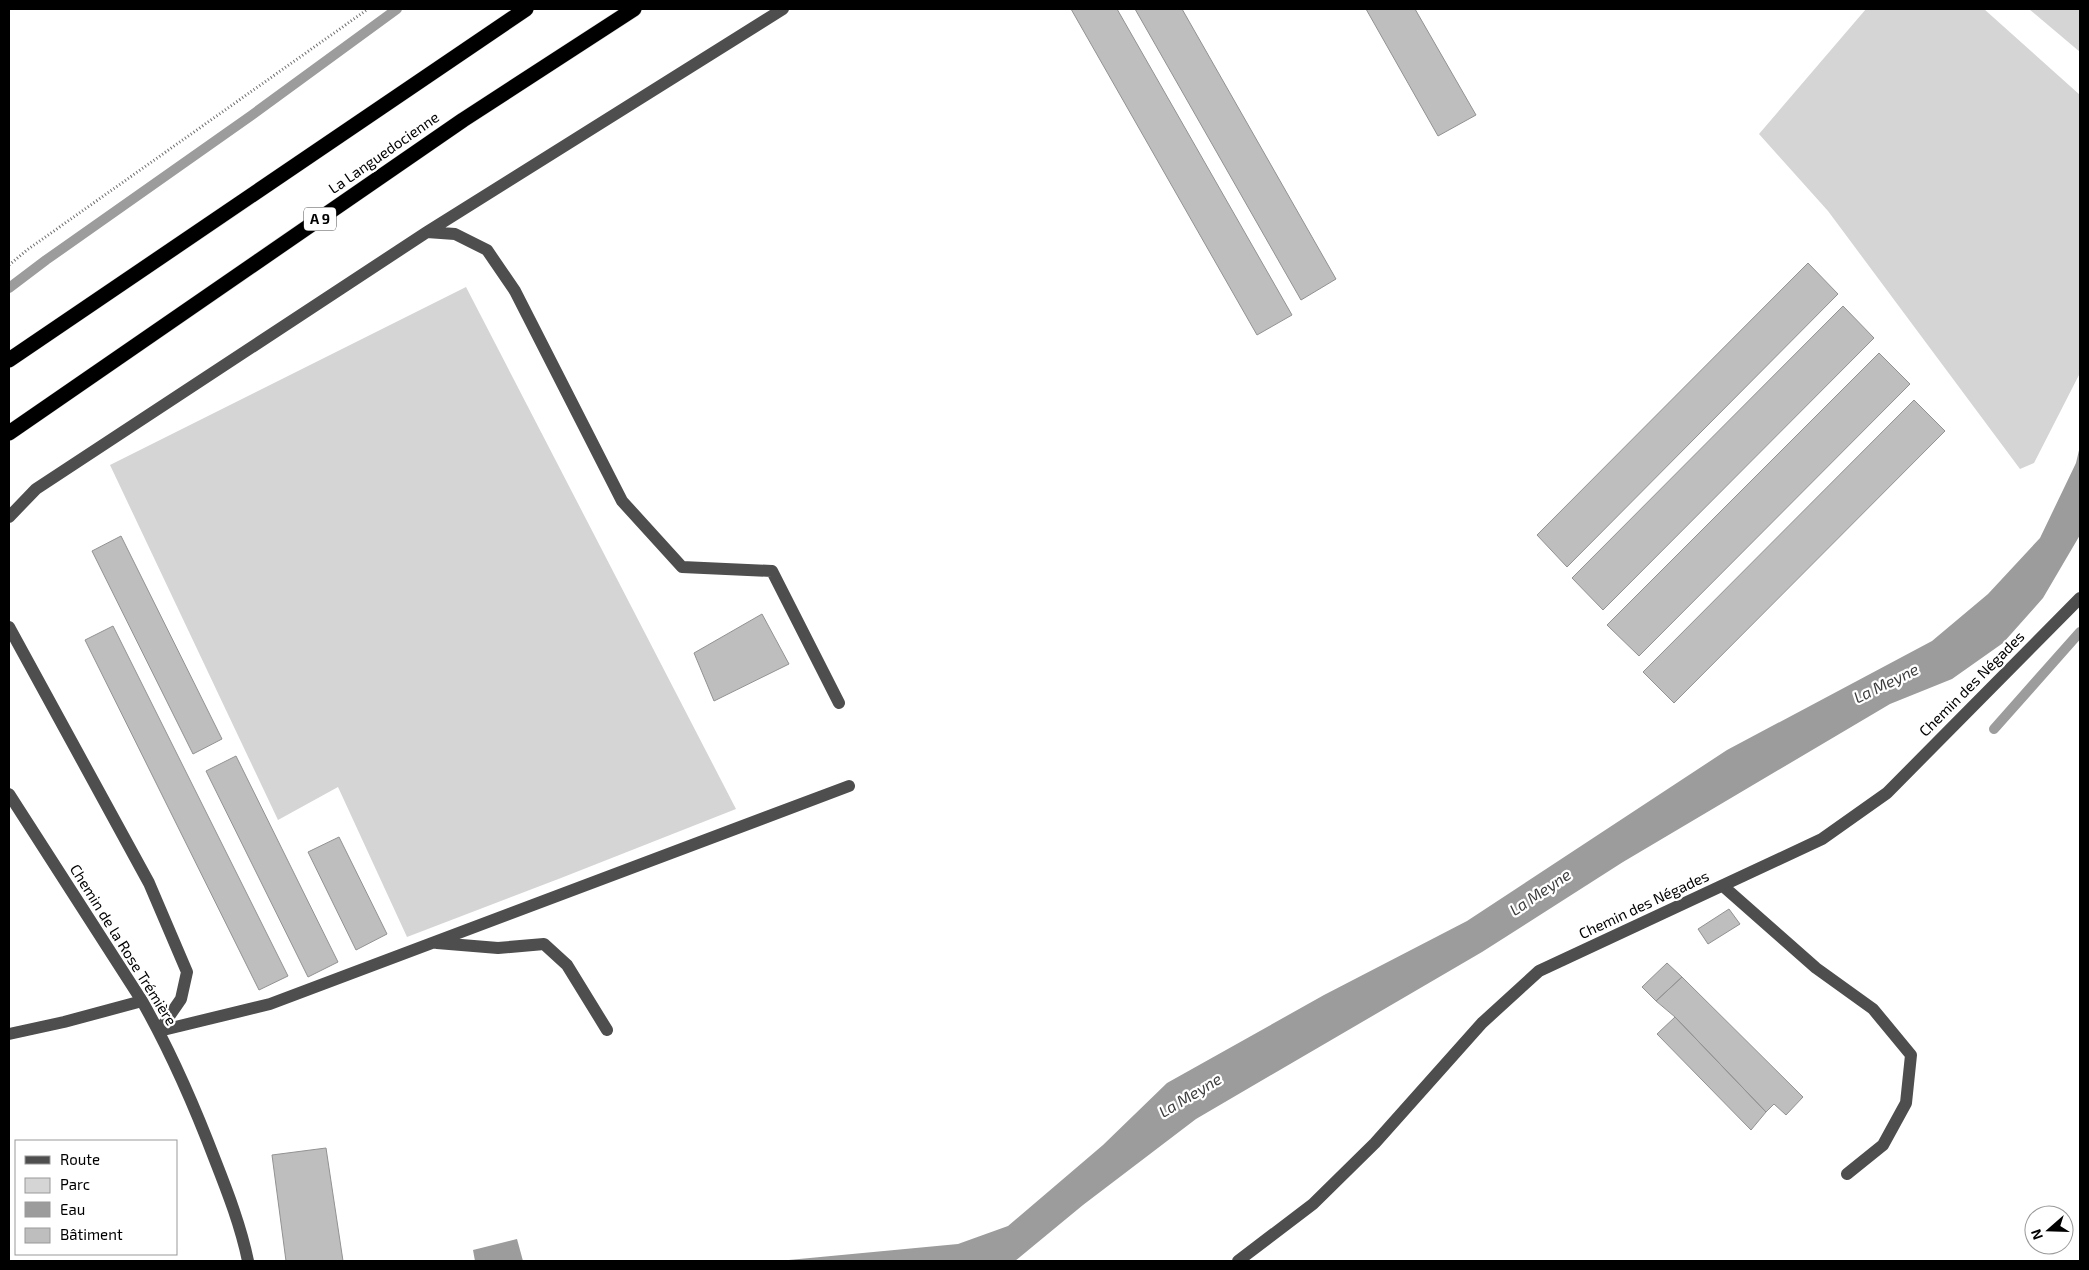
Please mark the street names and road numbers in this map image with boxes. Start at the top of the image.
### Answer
street label: La Languedocienne [325,107,442,197]
road number: A 9 [304,208,336,230]
street label: Chemin des Négades [1915,627,2028,740]
street label: Chemin de la Rose Trémière [67,861,181,1028]
street label: Chemin des Négades [1576,866,1711,942]

